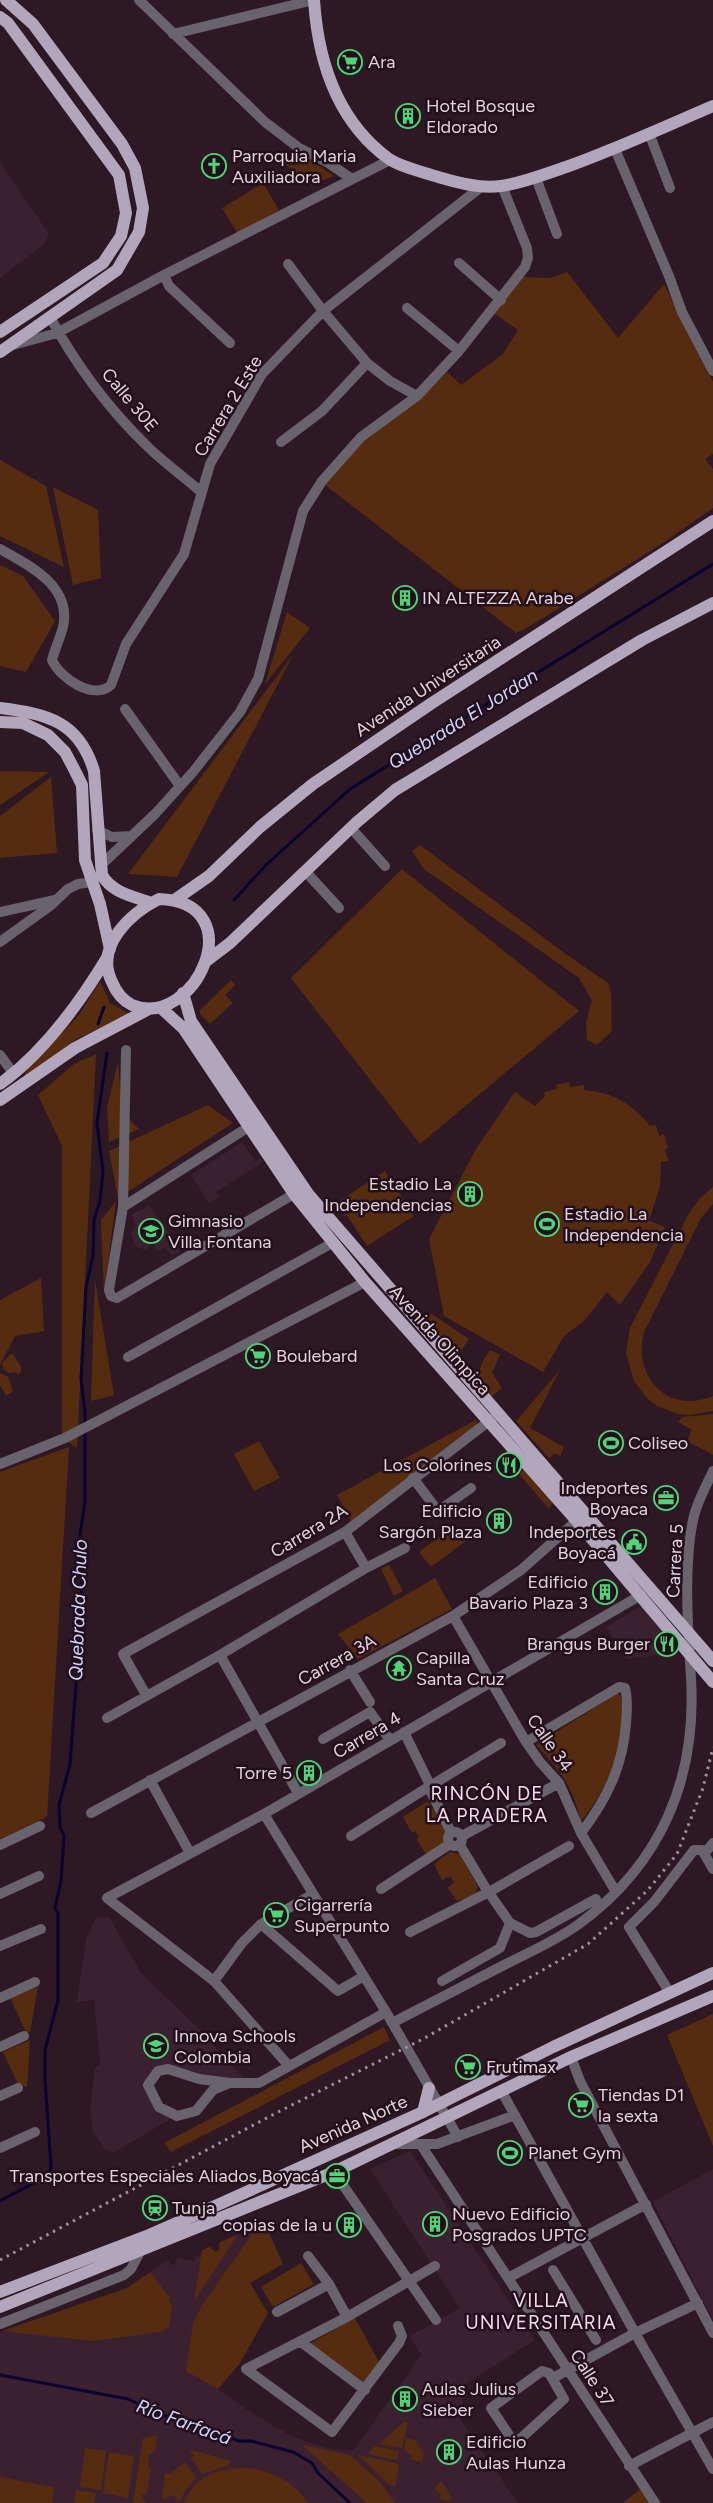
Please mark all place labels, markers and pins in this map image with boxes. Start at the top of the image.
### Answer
supermarket icon: Ara [337,49,363,75]
place label: Ara [368,51,395,73]
place label: Hotel Bosque Eldorado [426,95,535,138]
building icon: Hotel Bosque Eldorado [395,103,421,129]
place label: Parroquia Maria Auxiliadora [232,145,356,188]
church icon: Parroquia Maria Auxiliadora [201,153,227,179]
building icon: IN ALTEZZA Arabe [392,585,418,611]
place label: IN ALTEZZA Arabe [422,587,574,609]
place label: Estadio La Independencias [324,1173,452,1216]
building icon: Estadio La Independencias [457,1181,483,1207]
place label: Estadio La Independencia [564,1203,683,1246]
place label: Gimnasio Villa Fontana [168,1210,272,1253]
sports icon: Estadio La Independencia [534,1211,560,1237]
school or university icon: Gimnasio Villa Fontana [138,1218,164,1244]
supermarket icon: Boulebard [245,1343,271,1369]
place label: Boulebard [276,1345,358,1367]
sports icon: Coliseo [598,1430,624,1456]
place label: Coliseo [628,1432,688,1454]
restaurant icon: Los Colorines [496,1452,522,1478]
place label: Los Colorines [383,1454,492,1476]
place label: Indeportes Boyaca [561,1477,648,1520]
office icon: Indeportes Boyaca [653,1485,679,1511]
place label: Edificio Sargón Plaza [379,1500,482,1543]
building icon: Edificio Sargón Plaza [486,1508,512,1534]
place label: Indeportes Boyacá [529,1521,616,1564]
public building icon: Indeportes Boyacá [621,1529,647,1555]
place label: Edificio Bavario Plaza 3 [469,1571,588,1614]
building icon: Edificio Bavario Plaza 3 [592,1579,618,1605]
restaurant icon: Brangus Burger [654,1631,680,1657]
place label: Brangus Burger [527,1633,650,1655]
place label: Capilla Santa Cruz [416,1647,505,1690]
temple icon: Capilla Santa Cruz [386,1655,412,1681]
building icon: Torre 5 [296,1760,322,1786]
place label: Torre 5 [236,1762,292,1784]
place label: Cigarrería Superpunto [294,1894,390,1937]
supermarket icon: Cigarrería Superpunto [263,1902,289,1928]
place label: Innova Schools Colombia [174,2025,296,2068]
school or university icon: Innova Schools Colombia [143,2033,169,2059]
supermarket icon: Frutimax [455,2054,481,2080]
place label: Frutimax [486,2056,556,2078]
place label: Tiendas D1 la sexta [598,2084,684,2127]
supermarket icon: Tiendas D1 la sexta [568,2092,594,2118]
sports icon: Planet Gym [497,2140,523,2166]
place label: Planet Gym [528,2142,621,2164]
office icon: Transportes Especiales Aliados Boyacá [324,2163,350,2189]
place label: Transportes Especiales Aliados Boyacá [10,2165,320,2187]
station icon: Tunja [142,2195,168,2221]
place label: Tunja [172,2197,215,2219]
place label: Nuevo Edificio Posgrados UPTC [452,2203,587,2246]
building icon: Nuevo Edificio Posgrados UPTC [422,2211,448,2237]
building icon: copias de la u [336,2212,362,2238]
place label: copias de la u [223,2214,332,2236]
place label: Aulas Julius Sieber [422,2378,516,2421]
building icon: Aulas Julius Sieber [392,2386,418,2412]
place label: Edificio Aulas Hunza [466,2431,566,2474]
building icon: Edificio Aulas Hunza [436,2439,462,2465]

